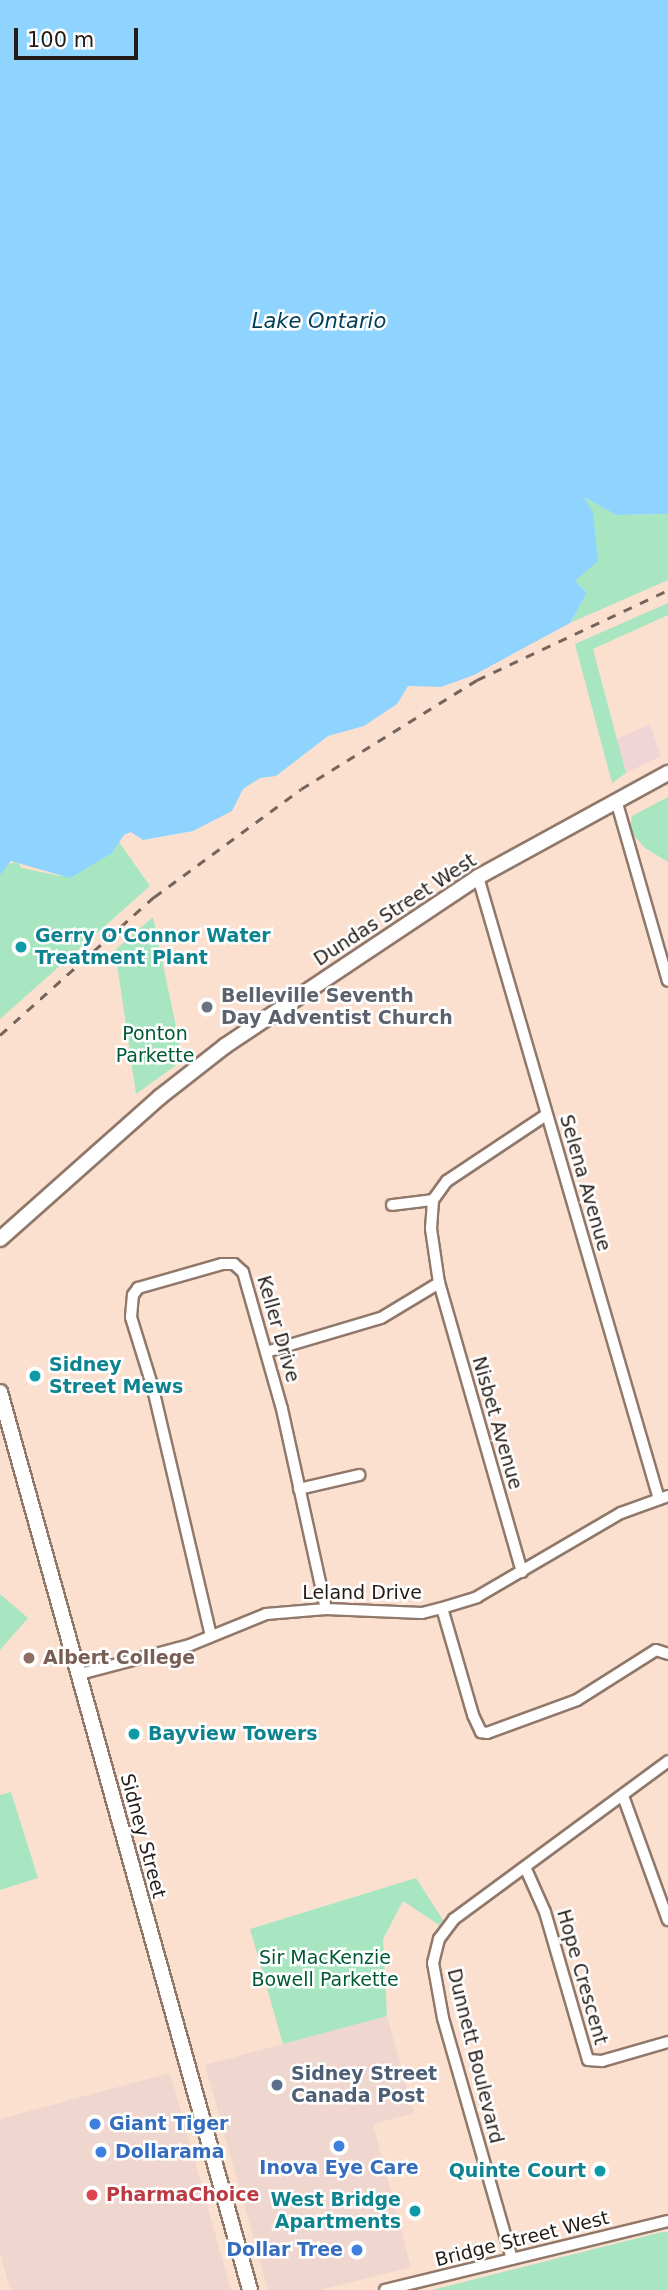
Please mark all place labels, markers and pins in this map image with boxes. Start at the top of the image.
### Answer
place label: Gerry O'Connor Water Treatment Plant [35,925,271,969]
marker: Gerry O'Connor Water Treatment Plant [13,939,29,955]
place label: Belleville Seventh Day Adventist Church [221,985,453,1029]
marker: Belleville Seventh Day Adventist Church [199,999,215,1015]
place label: Sidney Street Mews [49,1354,183,1398]
marker: Sidney Street Mews [27,1368,43,1384]
place label: Albert College [43,1647,195,1669]
marker: Albert College [21,1650,37,1666]
place label: Bayview Towers [148,1723,318,1745]
marker: Bayview Towers [126,1726,142,1742]
place label: Sidney Street Canada Post [291,2063,437,2107]
marker: Sidney Street Canada Post [269,2077,285,2093]
place label: Giant Tiger [109,2113,228,2135]
marker: Giant Tiger [87,2116,103,2132]
marker: Inova Eye Care [331,2138,347,2154]
place label: Dollarama [115,2141,224,2163]
marker: Dollarama [93,2144,109,2160]
place label: Inova Eye Care [259,2157,419,2179]
place label: Quinte Court [449,2160,586,2182]
marker: Quinte Court [592,2163,608,2179]
place label: PharmaChoice [106,2184,259,2206]
marker: PharmaChoice [84,2187,100,2203]
place label: West Bridge Apartments [270,2189,401,2233]
marker: West Bridge Apartments [407,2203,423,2219]
place label: Dollar Tree [226,2239,343,2261]
marker: Dollar Tree [349,2242,365,2258]

